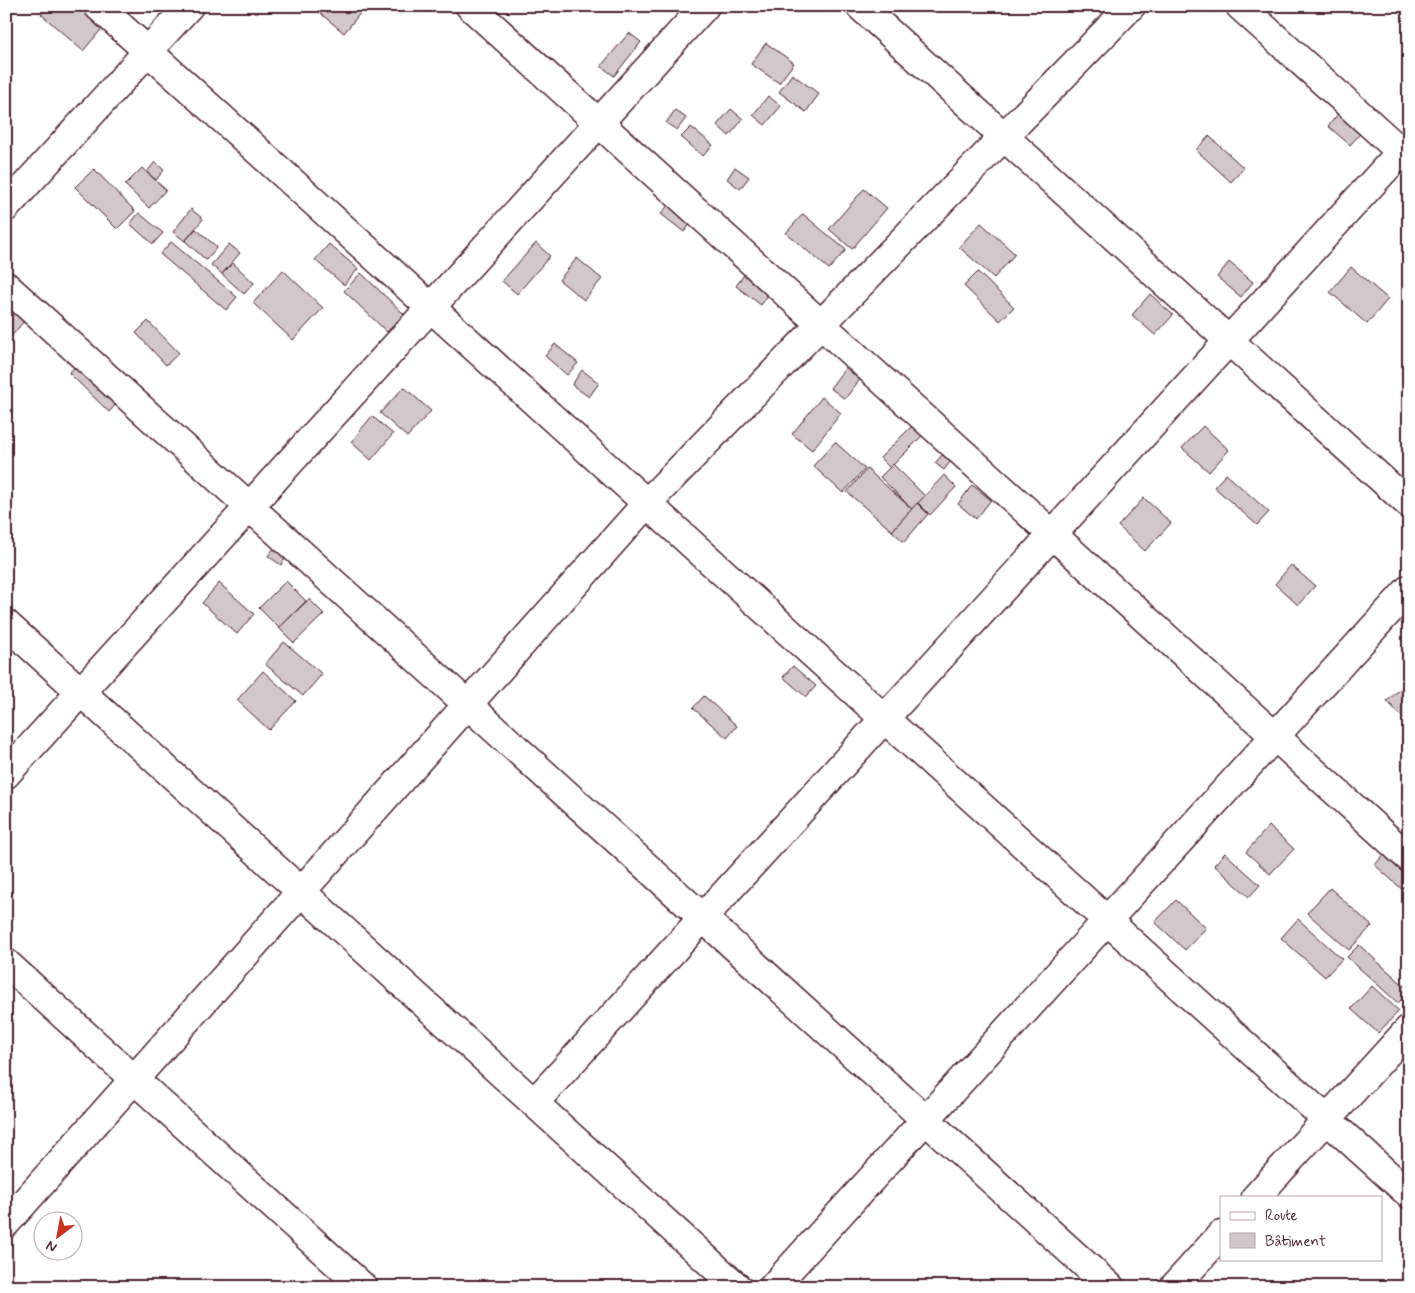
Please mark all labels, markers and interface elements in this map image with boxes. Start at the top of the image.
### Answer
legend [1220,1196,1382,1260]
text: Route [1265,1206,1298,1226]
north arrow [32,1210,82,1260]
text: Bâtiment [1265,1232,1326,1252]
text: N [43,1236,60,1256]

